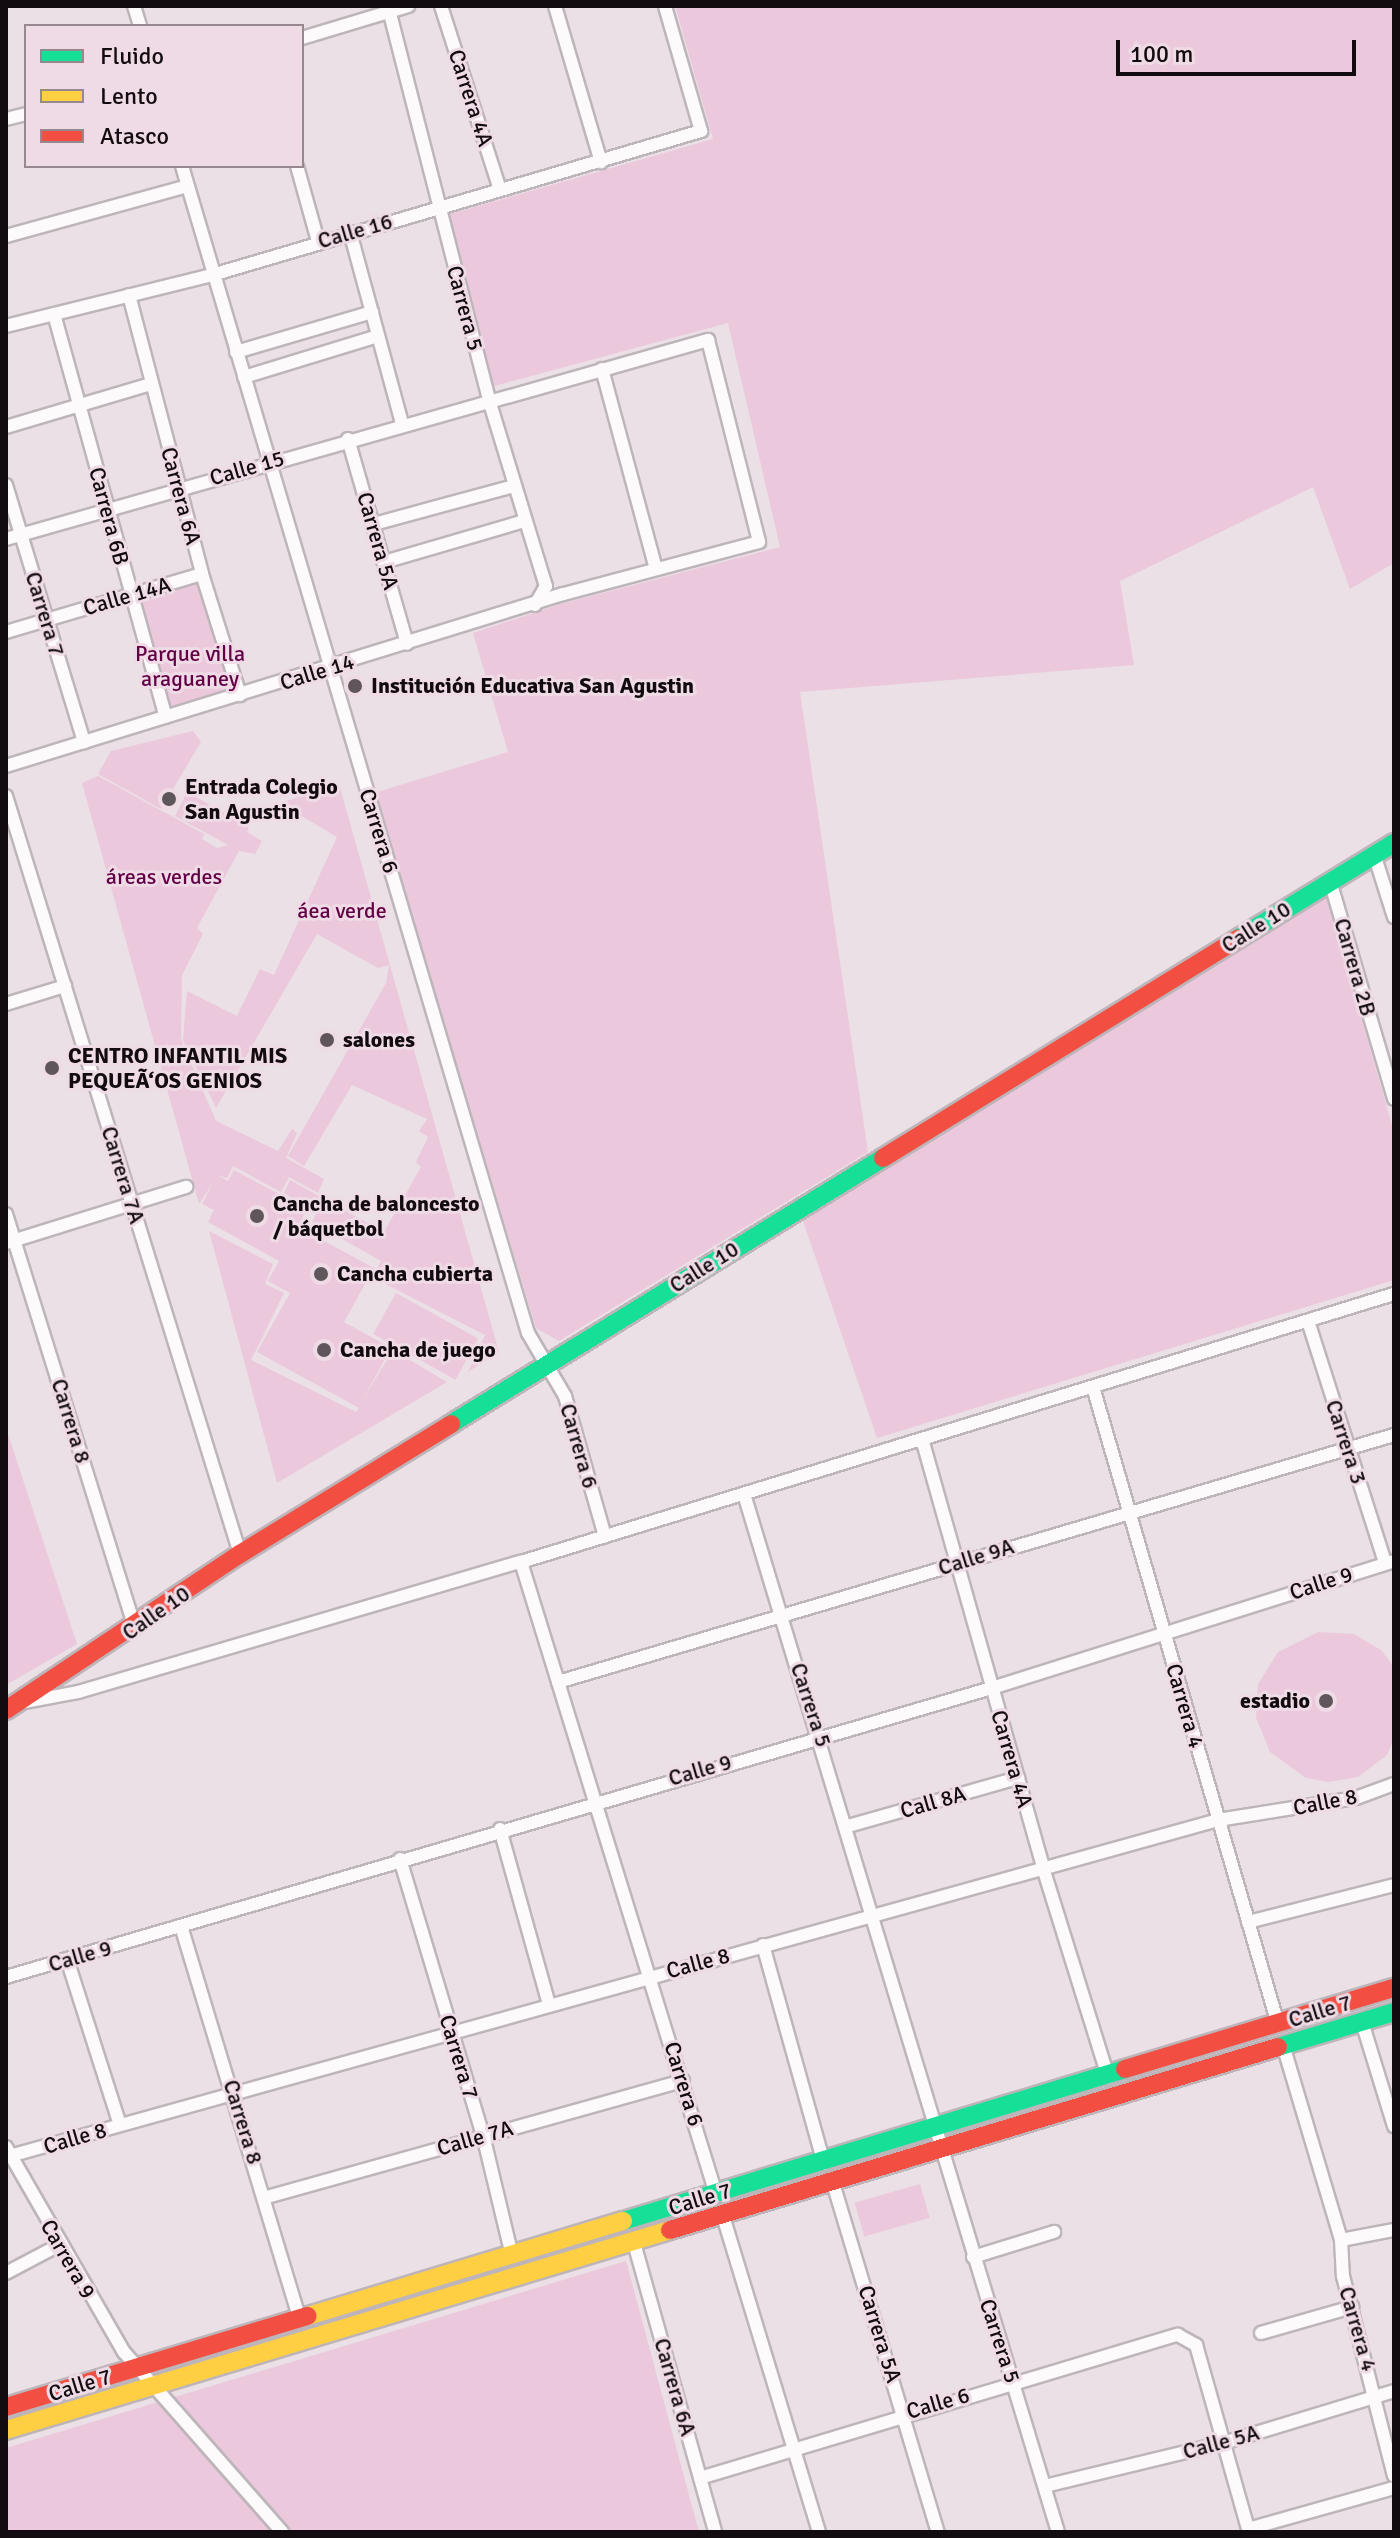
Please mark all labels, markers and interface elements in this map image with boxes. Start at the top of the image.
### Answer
legend [24,24,304,168]
scale bar [1120,24,1360,74]
text: 100 m [1130,39,1193,69]
text: Fluido [100,41,164,71]
street label: Carrera 4A [443,46,499,150]
text: Lento [100,81,158,111]
text: Atasco [100,121,169,151]
street label: Calle 16 [315,208,395,254]
street label: Carrera 5 [441,263,489,353]
street label: Carrera 6A [155,444,207,548]
street label: Calle 15 [207,445,287,491]
street label: Carrera 6B [83,464,135,568]
street label: Carrera 5A [351,489,405,593]
street label: Carrera 7 [20,569,70,659]
street label: Calle 14A [80,571,174,621]
park label: Parque villa araguaney [135,640,245,692]
street label: Calle 14 [277,648,357,696]
place label: Institución Educativa San Agustin [371,673,694,699]
marker: Institución Educativa San Agustin [346,677,364,695]
place label: Entrada Colegio San Agustin [185,773,338,824]
street label: Carrera 6 [354,786,404,876]
marker: Entrada Colegio San Agustin [160,790,178,808]
park label: áreas verdes [106,864,222,890]
street label: Calle 10 [1217,896,1295,958]
park label: áea verde [297,898,387,924]
street label: Carrera 2B [1329,915,1381,1019]
place label: salones [343,1027,415,1053]
marker: salones [318,1031,336,1049]
place label: CENTRO INFANTIL MIS PEQUEÃ‘OS GENIOS [68,1042,287,1094]
marker: CENTRO INFANTIL MIS PEQUEÃ‘OS GENIOS [43,1059,61,1077]
street label: Carrera 7A [96,1123,150,1227]
place label: Cancha de baloncesto / báquetbol [273,1190,480,1242]
marker: Cancha de baloncesto / báquetbol [248,1207,266,1225]
street label: Calle 10 [665,1236,743,1298]
place label: Cancha cubierta [337,1261,493,1287]
marker: Cancha cubierta [312,1265,330,1283]
place label: Cancha de juego [340,1337,496,1363]
marker: Cancha de juego [315,1341,333,1359]
street label: Carrera 8 [46,1376,96,1466]
street label: Carrera 3 [1320,1397,1372,1487]
street label: Carrera 6 [554,1401,604,1491]
street label: Calle 9A [935,1533,1017,1581]
street label: Calle 9 [1286,1560,1356,1606]
street label: Calle 10 [117,1580,195,1646]
street label: Carrera 5 [785,1660,837,1750]
street label: Carrera 4 [1160,1661,1210,1751]
place label: estadio [1240,1688,1310,1714]
marker: estadio [1317,1692,1335,1710]
street label: Carrera 4A [985,1707,1039,1811]
street label: Calle 9 [665,1748,735,1792]
street label: Call 8A [897,1780,969,1824]
street label: Calle 8 [1291,1783,1359,1821]
street label: Calle 9 [45,1934,115,1978]
street label: Calle 8 [663,1942,733,1984]
street label: Calle 7 [1285,1989,1355,2033]
street label: Carrera 7 [434,2012,484,2102]
street label: Carrera 6 [659,2039,709,2129]
street label: Carrera 8 [218,2077,268,2167]
street label: Calle 7A [434,2115,516,2161]
street label: Calle 8 [40,2116,110,2160]
street label: Calle 7 [665,2177,735,2221]
street label: Carrera 9 [35,2215,101,2303]
street label: Carrera 5A [853,2282,907,2386]
street label: Carrera 4 [1333,2284,1383,2374]
street label: Carrera 5 [974,2296,1026,2386]
street label: Carrera 6A [648,2335,702,2439]
street label: Calle 7 [45,2363,115,2407]
street label: Calle 6 [903,2381,973,2425]
street label: Calle 5A [1180,2419,1262,2465]

